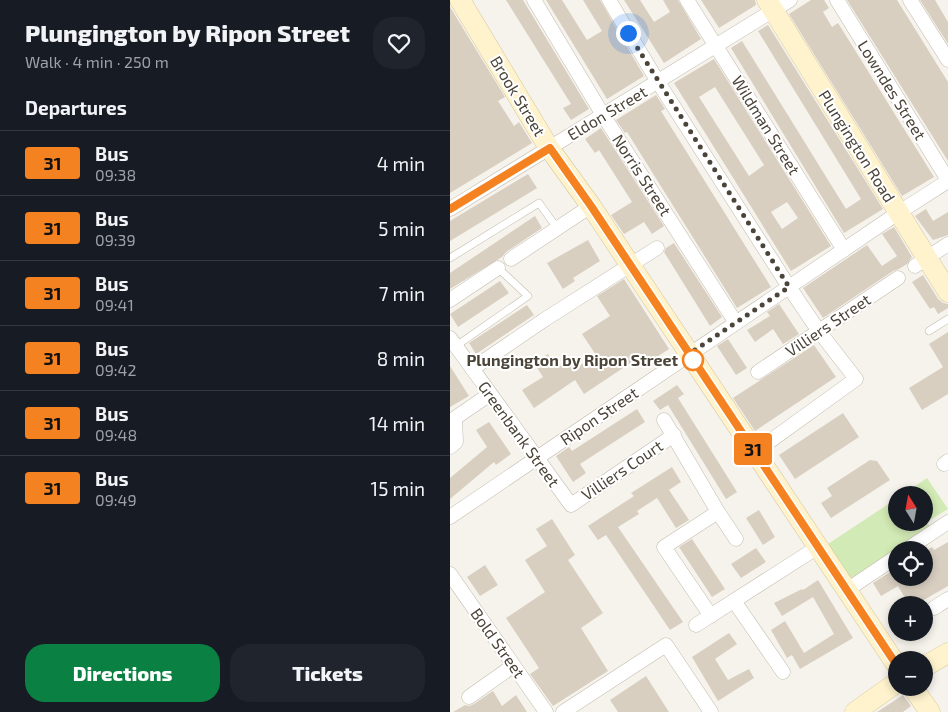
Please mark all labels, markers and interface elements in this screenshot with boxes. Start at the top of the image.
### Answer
button: heart [373,17,425,69]
text: Plungington by Ripon Street [25,18,350,47]
your location [616,21,641,46]
street label: Lowndes Street [854,37,931,143]
text: Walk · 4 min · 250 m [25,52,169,71]
street label: Brook Street [487,52,550,139]
street label: Wildman Street [728,72,804,178]
street label: Eldon Street [564,81,650,144]
street label: Plungington Road [815,86,900,205]
text: Departures [25,96,127,119]
street label: Norris Street [609,130,676,219]
text: Bus [95,142,129,165]
text: 31 [44,152,61,174]
text: 4 min [377,152,425,175]
text: 09:38 [95,165,136,184]
text: Bus [95,207,129,230]
text: 31 [44,217,61,239]
text: 5 min [378,217,425,240]
text: 09:39 [95,230,136,249]
text: Bus [95,272,129,295]
text: 31 [44,282,61,304]
text: 7 min [379,282,425,305]
street label: Villiers Street [782,289,874,360]
text: 09:41 [95,295,134,314]
text: Bus [95,337,129,360]
text: 31 [44,347,61,369]
text: 8 min [377,347,425,370]
marker: Plungington by Ripon Street [682,349,704,371]
place label: Plungington by Ripon Street [466,350,678,370]
text: 09:42 [95,360,136,379]
street label: Greenbank Street [475,377,564,490]
street label: Ripon Street [556,383,641,449]
text: Bus [95,402,129,425]
text: 31 [44,412,61,434]
text: 14 min [369,412,425,435]
text: 09:48 [95,425,137,444]
line badge: 31 [730,433,776,465]
street label: Villiers Court [578,436,666,504]
text: 31 [744,438,762,460]
text: Bus [95,467,129,490]
text: 31 [44,477,61,499]
text: 15 min [371,477,425,500]
north arrow [888,486,932,531]
map controls [888,486,933,696]
text: 09:49 [95,490,137,509]
button: locate [888,541,933,586]
button: + [888,596,933,641]
street label: Bold Street [467,604,529,681]
button: Directions [25,644,220,702]
button: Tickets [230,644,425,702]
button: − [888,651,933,696]

